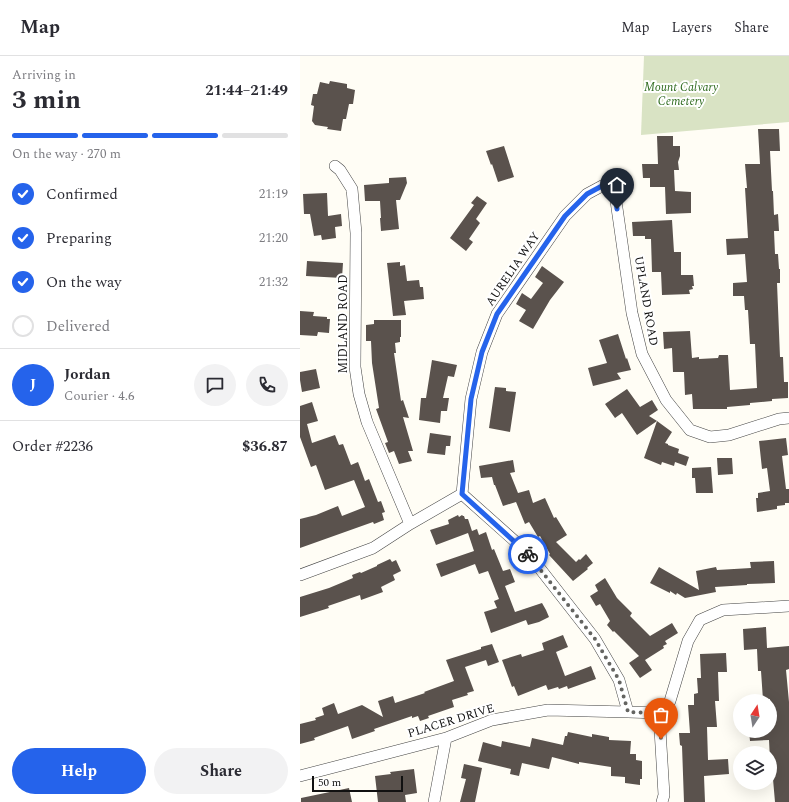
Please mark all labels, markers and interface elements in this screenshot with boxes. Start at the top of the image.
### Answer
text: Map [20,13,60,42]
text: Map [621,17,650,38]
text: Layers [672,17,712,38]
text: Share [734,17,769,38]
text: Arriving in [12,65,76,85]
park label: Mount Calvary Cemetery [644,78,719,111]
text: 21:44–21:49 [205,79,288,102]
text: 3 min [12,80,81,120]
text: On the way · 270 m [12,144,121,164]
pin [600,168,634,209]
icon: home [606,174,628,196]
icon: check [12,183,34,205]
text: Confirmed [46,183,118,206]
text: 21:19 [259,184,288,204]
icon: check [12,227,34,249]
text: Preparing [46,227,112,250]
text: 21:20 [259,228,288,248]
street label: AURELIA WAY [481,228,545,310]
street label: UPLAND ROAD [629,255,663,347]
icon: check [12,271,34,293]
text: On the way [46,271,121,294]
text: 21:32 [259,272,288,292]
street label: MIDLAND ROAD [334,274,353,374]
text: Delivered [46,315,110,338]
text: Jordan [64,363,111,386]
button: chat [194,364,236,406]
button: phone [246,364,288,406]
text: J [30,373,36,396]
text: Courier · 4.6 [64,386,134,406]
text: Order #2236 [12,435,93,458]
text: $36.87 [242,435,288,458]
courier [508,534,548,574]
icon: bike [517,543,539,565]
north arrow [733,694,777,738]
map controls [733,694,777,790]
pin [644,698,678,739]
street label: PLACER DRIVE [405,699,497,743]
icon: bag [650,704,672,726]
button: layers [733,746,777,790]
button: Help [12,748,146,794]
button: Share [154,748,288,794]
scale bar [312,774,403,793]
text: 50 m [318,774,341,791]

